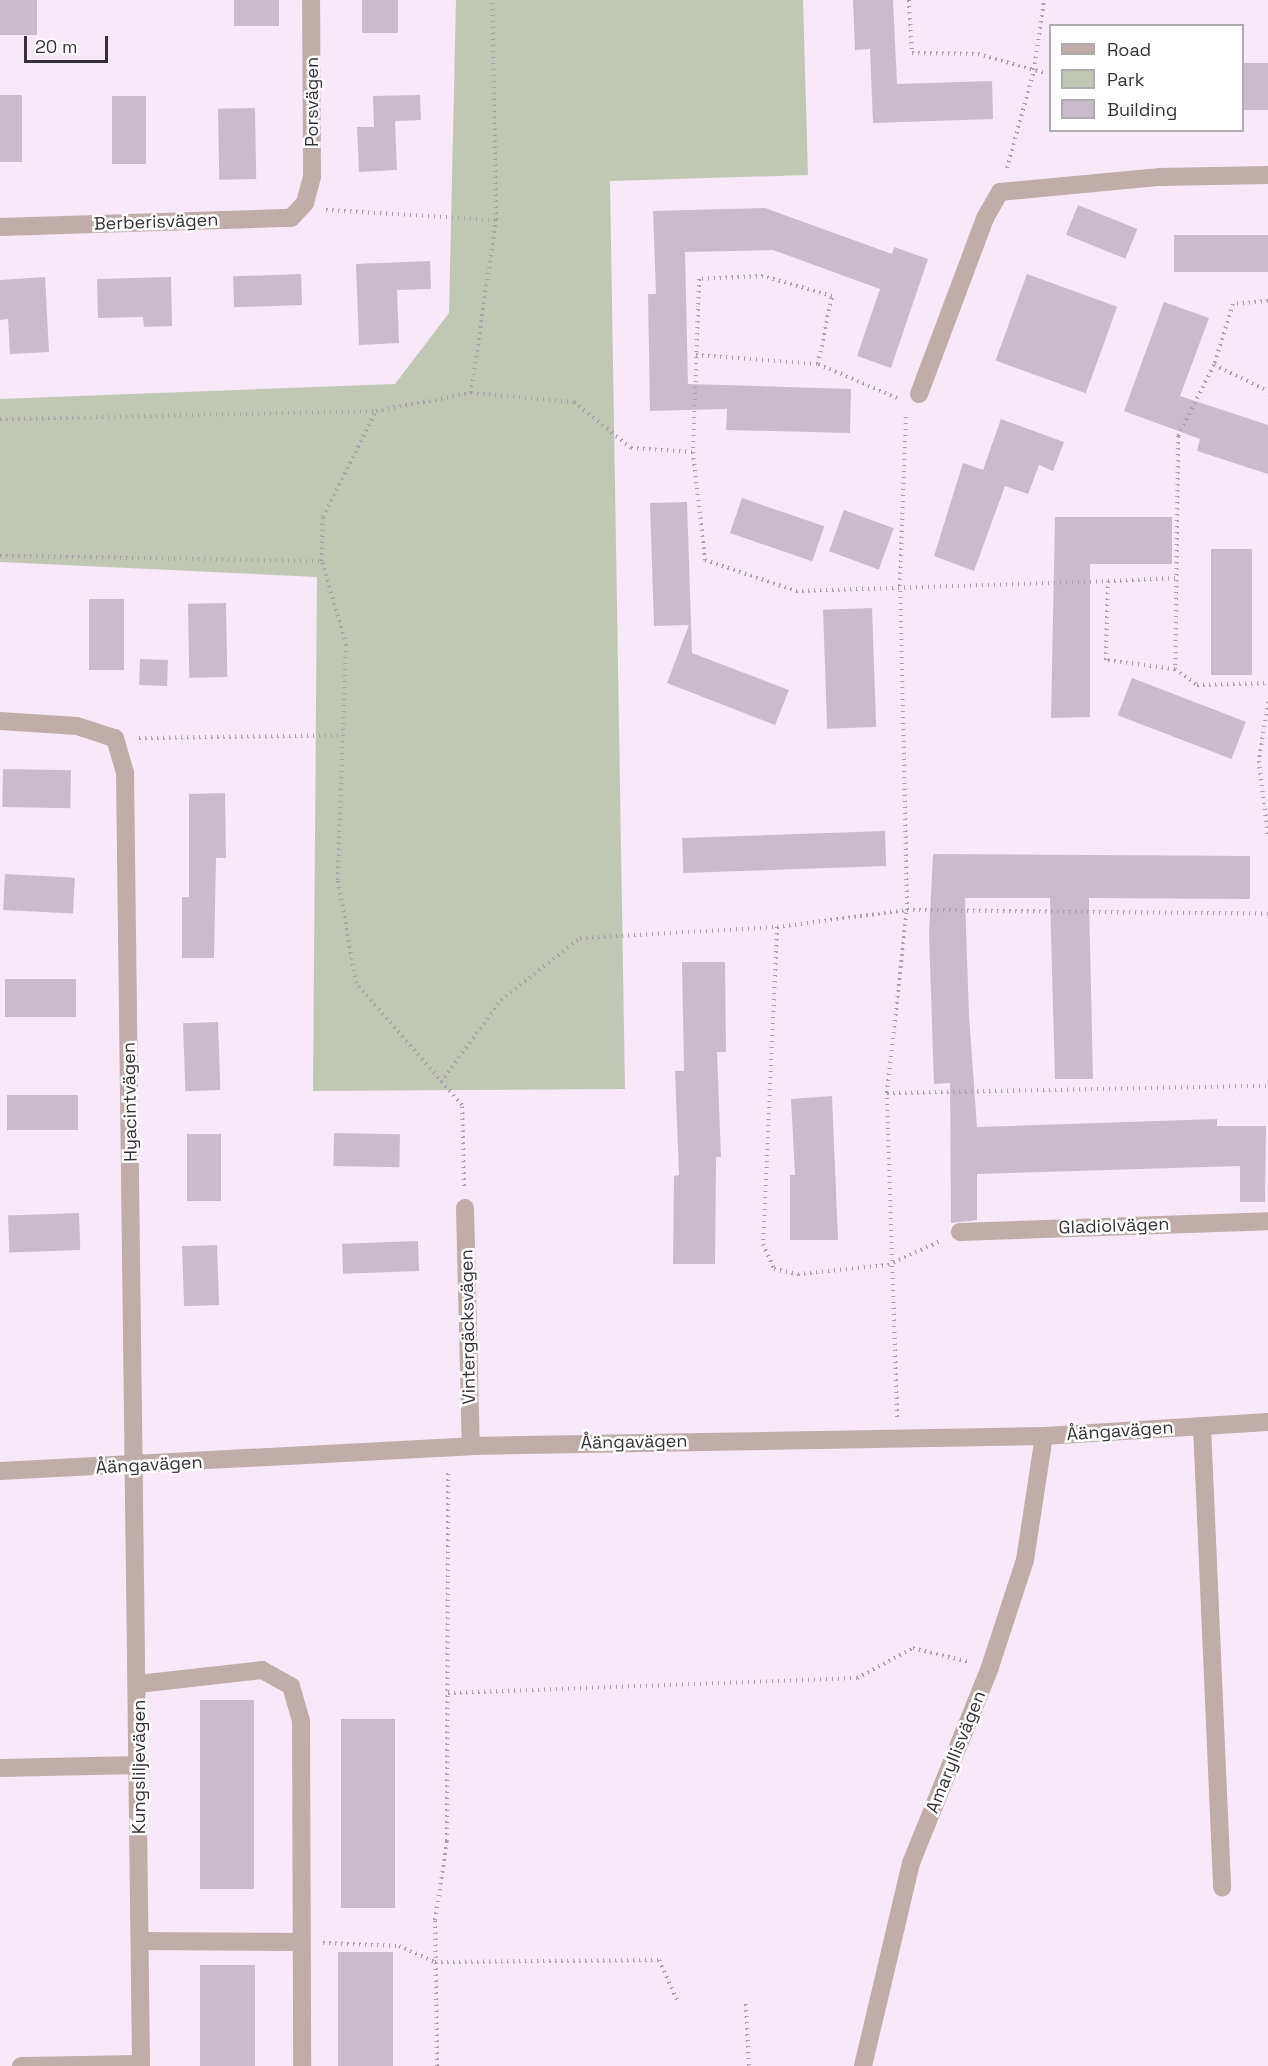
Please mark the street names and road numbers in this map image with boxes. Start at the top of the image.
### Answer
street label: Porsvägen [301,57,323,147]
street label: Berberisvägen [93,209,219,235]
street label: Hyacintvägen [118,1042,142,1162]
street label: Gladiolvägen [1058,1213,1170,1239]
street label: Vintergäcksvägen [456,1249,480,1405]
street label: Åängavägen [1066,1416,1174,1446]
street label: Åängavägen [580,1430,688,1454]
street label: Åängavägen [95,1451,203,1479]
street label: Amaryllisvägen [922,1688,990,1816]
street label: Kungsliljevägen [128,1700,150,1834]

